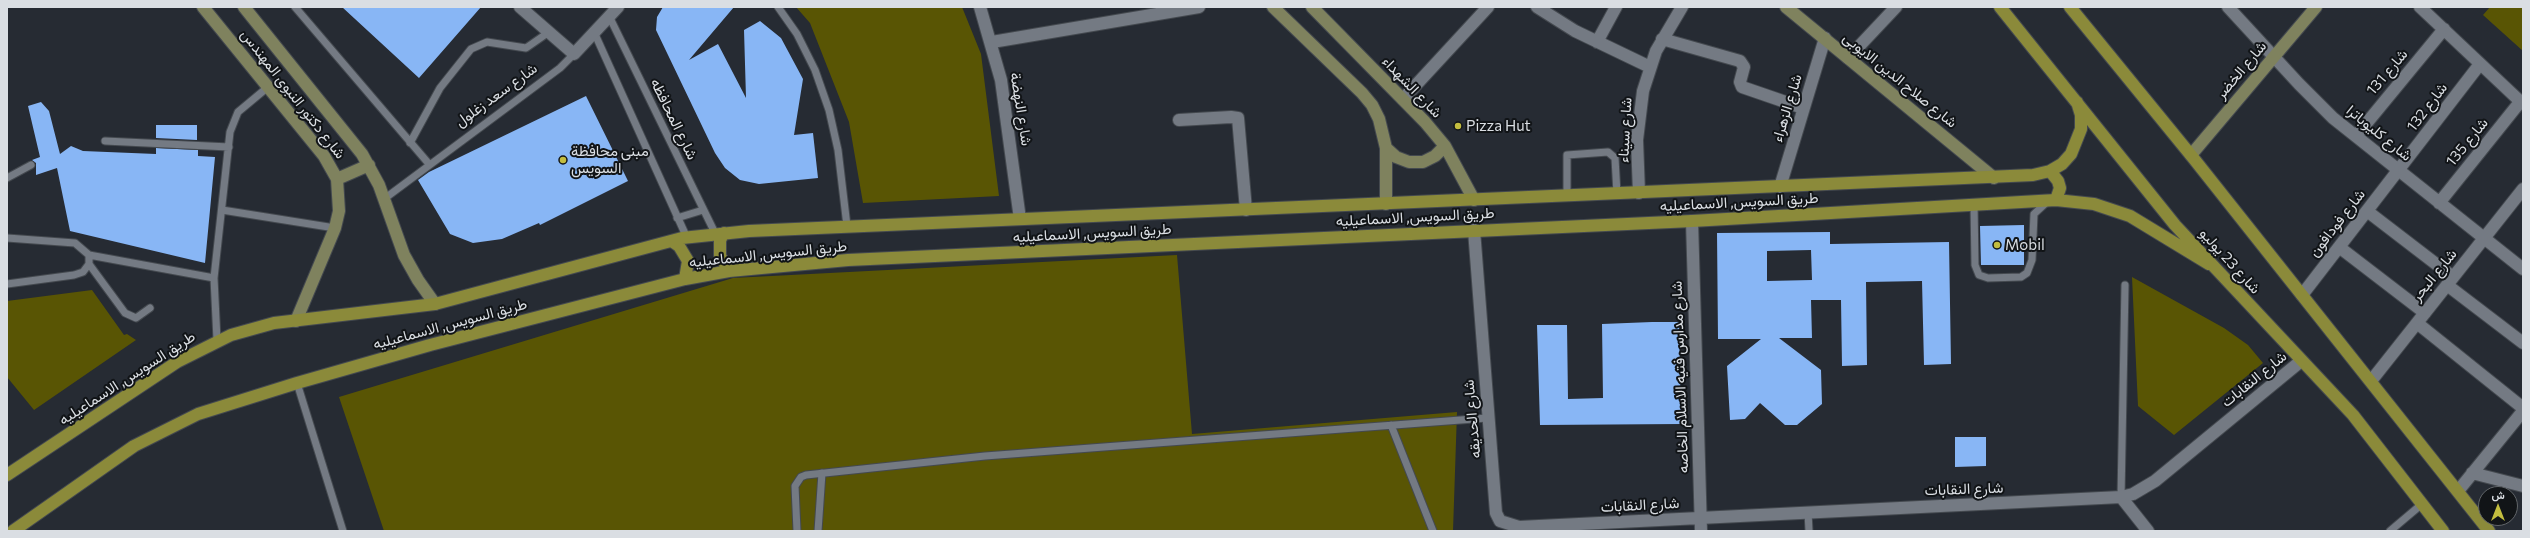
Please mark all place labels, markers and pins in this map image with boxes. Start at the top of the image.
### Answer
place label: Pizza Hut [1466,117,1531,135]
marker: Pizza Hut [1453,121,1463,131]
place label: مبنى محافظة السويس [571,142,649,177]
marker: مبنى محافظة السويس [558,155,568,165]
place label: Mobil [2005,236,2045,254]
marker: Mobil [1992,240,2002,250]

